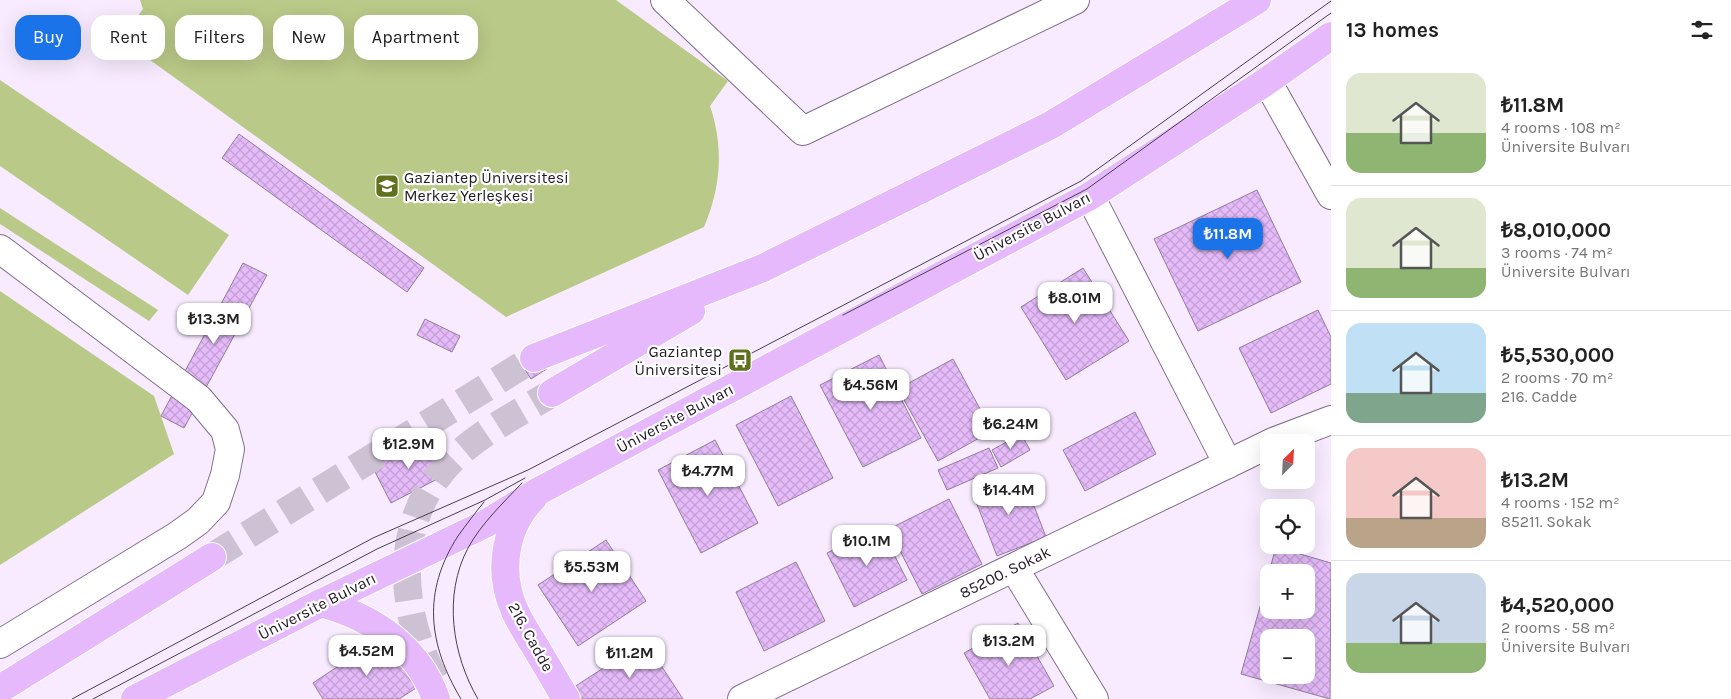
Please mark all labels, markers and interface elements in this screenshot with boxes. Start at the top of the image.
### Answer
chip: Buy [15,15,81,60]
chip: Rent [91,15,165,60]
chip: Filters [175,15,263,60]
chip: New [273,15,344,60]
chip: Apartment [354,15,478,60]
icon: filters [1688,16,1716,44]
text: 13 homes [1346,18,1439,42]
icon: home [1386,93,1446,153]
text: ₺11.8M [1501,93,1564,117]
text: 4 rooms · 108 m² [1501,118,1621,137]
text: Üniversite Bulvarı [1501,137,1631,156]
place label: Gaziantep Üniversitesi Merkez Yerleşkesi [404,168,569,205]
school or university icon: Gaziantep Üniversitesi Merkez Yerleşkesi [374,173,400,199]
street label: Üniversite Bulvarı [970,187,1094,265]
pin: ₺11.8M [1187,218,1269,260]
icon: home [1386,218,1446,278]
text: ₺8,010,000 [1501,218,1611,242]
text: ₺11.8M [1204,224,1252,243]
text: 3 rooms · 74 m² [1501,243,1613,262]
text: Üniversite Bulvarı [1501,262,1631,281]
pin: ₺8.01M [1034,282,1116,324]
text: ₺8.01M [1049,288,1101,307]
pin: ₺13.3M [173,302,255,345]
text: ₺13.3M [188,309,240,328]
place label: Gaziantep Üniversitesi [635,342,722,379]
icon: home [1386,343,1446,403]
text: ₺5,530,000 [1501,343,1614,367]
bus stop icon: Gaziantep Üniversitesi [727,347,753,373]
pin: ₺4.56M [830,368,912,411]
text: 2 rooms · 70 m² [1501,368,1613,387]
text: ₺4.56M [843,375,899,394]
street label: Üniversite Bulvarı [613,379,737,457]
text: 216. Cadde [1501,387,1577,406]
pin: ₺6.24M [970,408,1052,450]
text: ₺6.24M [983,414,1039,433]
pin: ₺12.9M [368,428,450,470]
text: ₺12.9M [383,434,435,453]
north arrow [1260,434,1315,489]
map controls [1260,434,1315,684]
pin: ₺4.77M [667,454,749,497]
text: ₺4.77M [682,461,734,480]
icon: home [1386,468,1446,528]
text: ₺13.2M [1501,468,1569,492]
pin: ₺14.4M [968,474,1050,516]
text: ₺14.4M [983,480,1035,499]
text: 4 rooms · 152 m² [1501,493,1620,512]
button: locate [1260,499,1315,554]
text: 85211. Sokak [1501,512,1592,531]
pin: ₺10.1M [826,524,908,567]
text: ₺10.1M [843,531,891,550]
street label: 85200. Sokak [956,542,1054,602]
pin: ₺5.53M [551,550,633,593]
text: ₺5.53M [564,557,620,576]
button: + [1260,564,1315,619]
street label: Üniversite Bulvarı [255,568,379,644]
icon: home [1386,593,1446,653]
text: ₺4,520,000 [1501,593,1614,617]
street label: 216. Cadde [504,599,558,675]
text: 2 rooms · 58 m² [1501,618,1615,637]
pin: ₺13.2M [968,624,1050,667]
button: − [1260,629,1315,684]
text: ₺13.2M [983,631,1035,650]
pin: ₺4.52M [326,634,408,677]
pin: ₺11.2M [589,636,671,679]
text: Üniversite Bulvarı [1501,637,1631,656]
text: ₺4.52M [339,641,395,660]
text: ₺11.2M [606,643,654,662]

